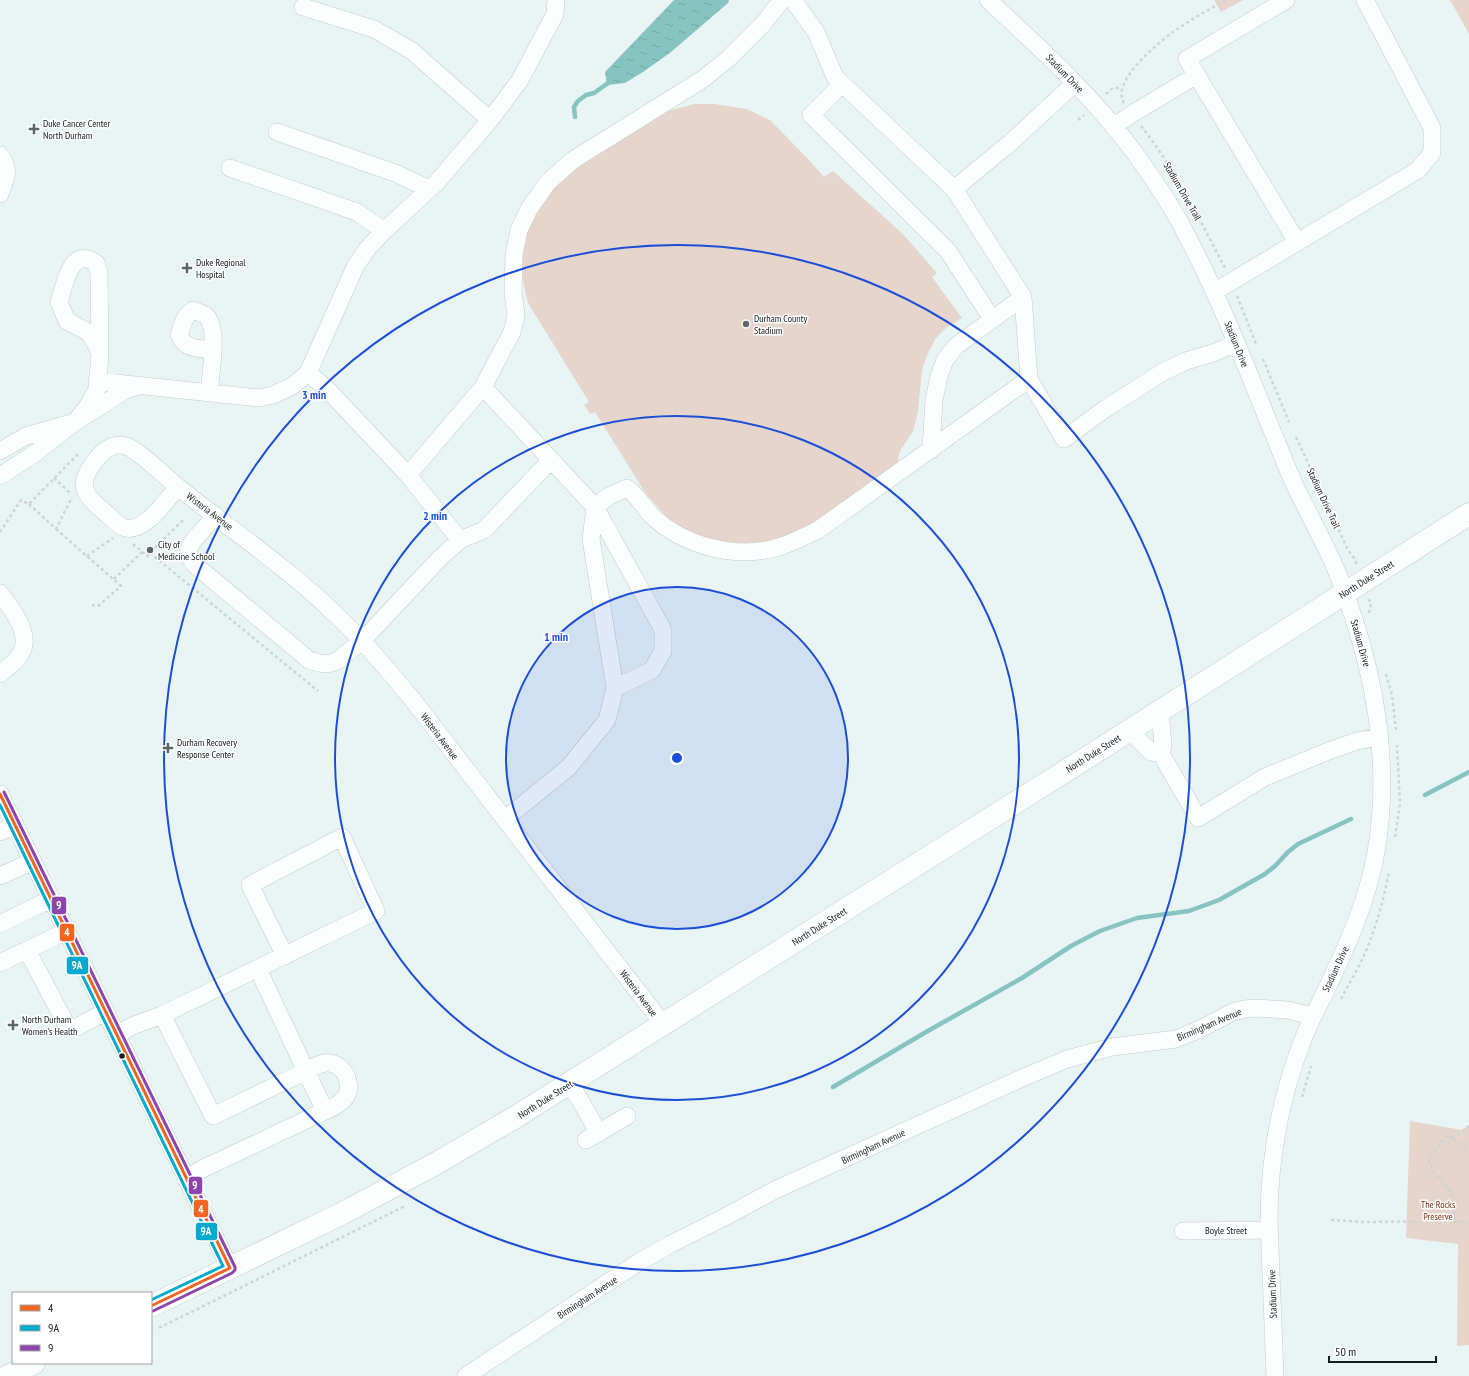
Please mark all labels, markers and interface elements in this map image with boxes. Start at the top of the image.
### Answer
street label: Stadium Drive [1043,51,1086,95]
place label: Duke Cancer Center North Durham [43,117,110,142]
marker: Duke Cancer Center North Durham [28,123,40,135]
street label: Stadium Drive Trail [1161,160,1205,223]
place label: Duke Regional Hospital [196,256,246,281]
marker: Duke Regional Hospital [181,262,193,274]
place label: Durham County Stadium [754,312,807,337]
marker: Durham County Stadium [741,319,751,329]
street label: Stadium Drive [1221,319,1252,369]
text: 3 min [302,387,326,402]
street label: Stadium Drive Trail [1304,466,1344,531]
street label: Wisteria Avenue [184,490,236,533]
text: 2 min [423,508,447,523]
place label: City of Medicine School [158,538,215,563]
marker: City of Medicine School [145,545,155,555]
street label: North Duke Street [1336,557,1396,601]
street label: Stadium Drive [1348,618,1373,668]
text: 1 min [544,629,568,644]
street label: Wisteria Avenue [418,710,461,762]
street label: North Duke Street [1063,731,1123,775]
place label: Durham Recovery Response Center [177,736,237,761]
marker: Durham Recovery Response Center [162,742,174,754]
centre of rings [670,751,684,765]
line badge: 9 [51,896,67,915]
text: 9 [56,898,62,912]
street label: North Duke Street [789,904,849,948]
line badge: 4 [59,923,75,942]
text: 4 [64,925,70,939]
street label: Stadium Drive [1319,944,1352,994]
line badge: 9A [66,956,89,975]
text: 9A [72,958,83,972]
street label: Wisteria Avenue [617,967,660,1019]
street label: Birmingham Avenue [1175,1005,1244,1044]
place label: North Durham Women's Health [22,1013,77,1038]
marker: North Durham Women's Health [7,1019,19,1031]
unlabelled marker [117,1051,127,1061]
street label: North Duke Street [515,1077,575,1121]
street label: Birmingham Avenue [839,1126,907,1167]
line badge: 9 [188,1176,203,1195]
text: 9 [192,1178,198,1192]
park label: The Rocks Preserve [1421,1198,1456,1223]
line badge: 4 [193,1199,209,1218]
text: 4 [198,1202,204,1216]
line badge: 9A [195,1222,218,1241]
text: 9A [201,1224,212,1238]
street label: Boyle Street [1205,1224,1247,1237]
street label: Stadium Drive [1265,1269,1280,1319]
street label: Birmingham Avenue [555,1273,620,1322]
legend [12,1292,152,1364]
text: 4 [48,1300,54,1315]
text: 9A [48,1320,59,1335]
scale bar [1329,1338,1436,1364]
text: 9 [48,1340,53,1355]
text: 50 m [1335,1344,1356,1359]

